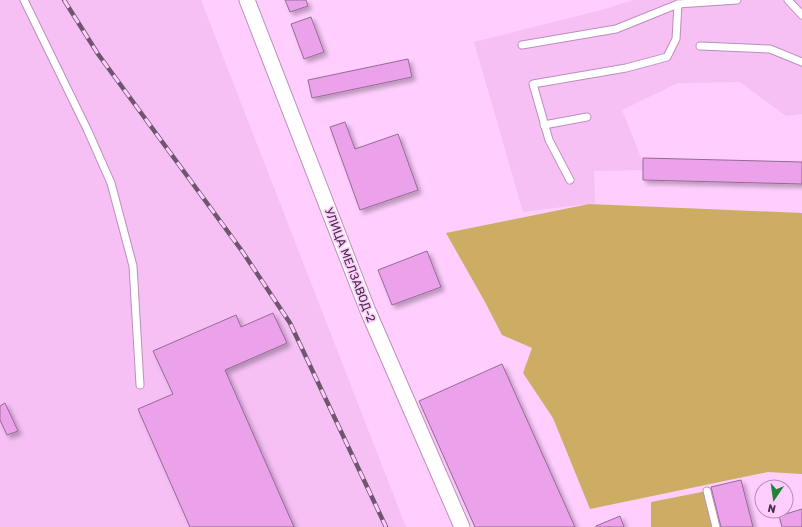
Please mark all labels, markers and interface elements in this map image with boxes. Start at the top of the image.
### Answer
street label: УЛИЦА МЕЛЗАВОД-2 [322,206,378,324]
north arrow [754,479,794,519]
text: N [766,501,777,515]

